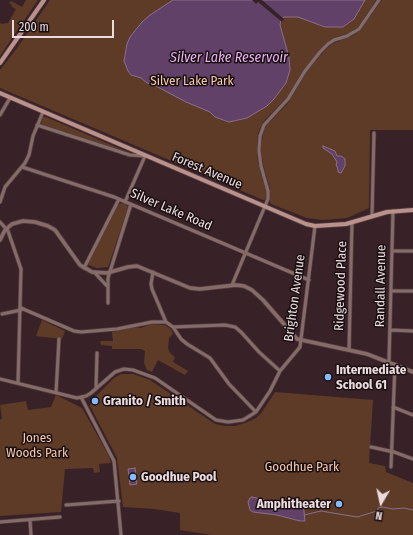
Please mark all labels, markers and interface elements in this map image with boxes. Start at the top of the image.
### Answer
scale bar [14,12,116,38]
text: 200 m [19,20,49,34]
water label: Silver Lake Reservoir [170,50,288,66]
park label: Silver Lake Park [150,73,234,89]
street label: Forest Avenue [170,149,244,193]
street label: Silver Lake Road [128,186,214,234]
street label: Ridgewood Place [332,241,350,331]
street label: Randall Avenue [372,245,390,327]
street label: Brighton Avenue [281,253,309,343]
place label: Intermediate School 61 [336,362,406,393]
marker: Intermediate School 61 [323,372,333,382]
place label: Granito / Smith [103,393,186,409]
marker: Granito / Smith [90,396,100,406]
park label: Jones Woods Park [6,430,68,461]
park label: Goodhue Park [265,459,339,475]
place label: Goodhue Pool [141,469,217,485]
marker: Goodhue Pool [128,472,138,482]
north arrow [361,483,401,523]
place label: Amphitheater [257,496,331,512]
marker: Amphitheater [334,499,344,509]
text: N [375,508,383,522]

